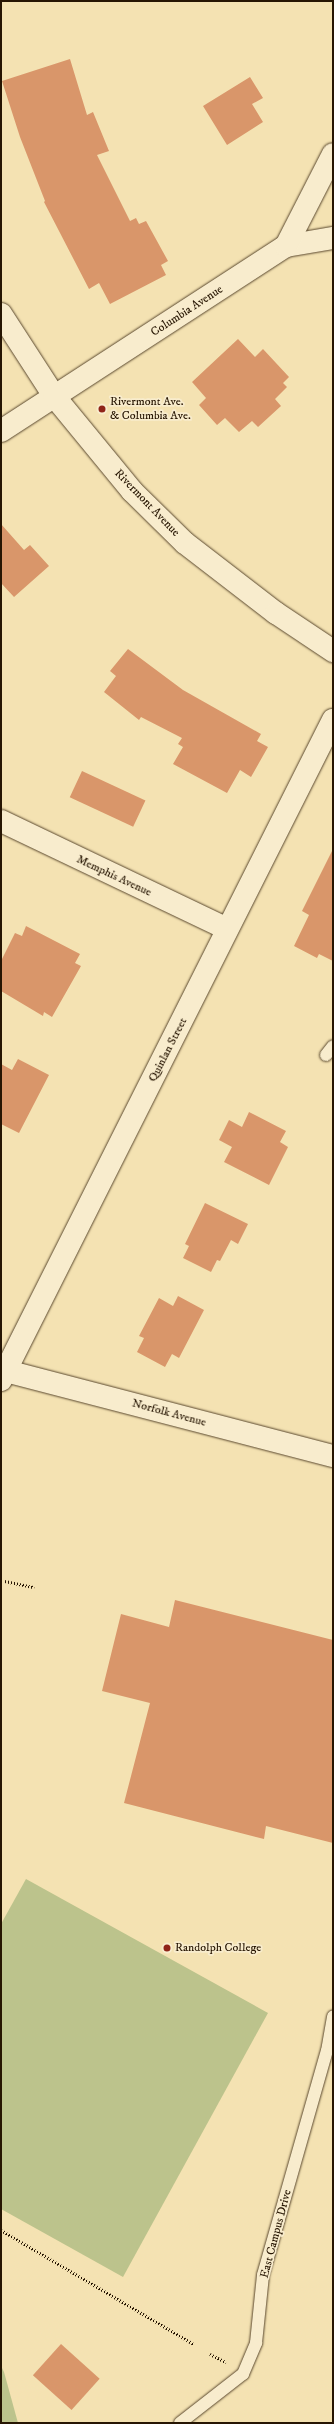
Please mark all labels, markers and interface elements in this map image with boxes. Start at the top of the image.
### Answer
street label: Columbia Avenue [148,282,226,340]
place label: Rivermont Ave. & Columbia Ave. [110,395,191,423]
marker: Rivermont Ave. & Columbia Ave. [97,404,107,414]
street label: Rivermont Avenue [111,466,183,540]
street label: Memphis Avenue [74,852,154,900]
street label: Quinlan Street [146,1016,190,1084]
street label: Norfolk Avenue [130,1396,208,1430]
place label: Randolph College [175,1941,261,1955]
marker: Randolph College [162,1943,172,1953]
street label: East Campus Drive [257,2188,295,2280]

